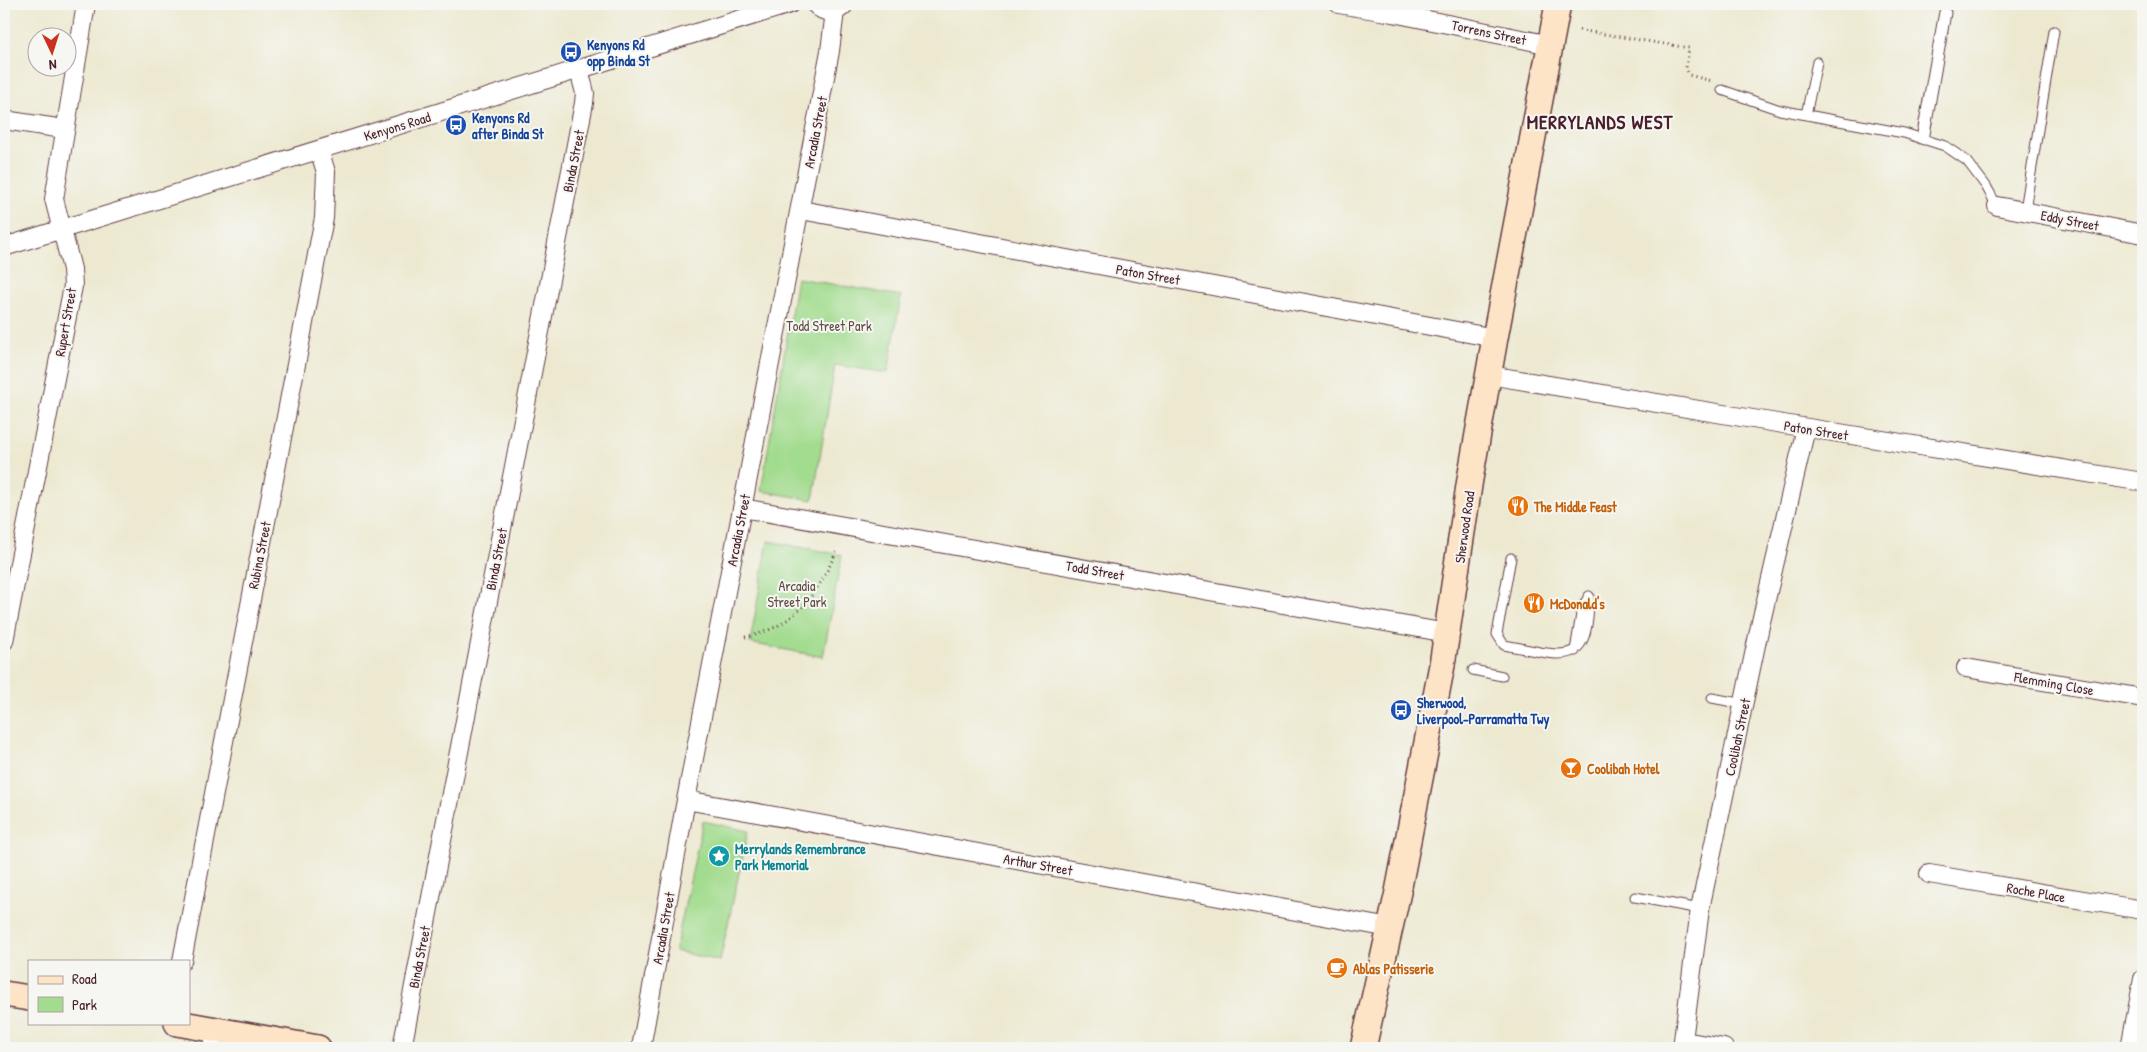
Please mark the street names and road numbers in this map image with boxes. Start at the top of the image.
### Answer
street label: Torrens Street [1450,15,1528,49]
street label: Arcadia Street [799,94,831,170]
street label: Kenyons Road [361,107,433,146]
street label: Binda Street [558,128,588,194]
street label: Eddy Street [2039,205,2101,236]
street label: Paton Street [1114,259,1182,289]
street label: Rupert Street [50,286,81,358]
street label: Paton Street [1782,416,1850,444]
street label: Sherwood Road [1450,489,1479,564]
street label: Arcadia Street [722,492,754,568]
street label: Rubina Street [243,519,275,590]
street label: Binda Street [481,526,511,592]
street label: Todd Street [1064,556,1126,585]
street label: Flemming Close [2012,666,2096,700]
street label: Coolibah Street [1720,696,1755,777]
street label: Arthur Street [1002,849,1074,879]
street label: Roche Place [2005,878,2067,907]
street label: Arcadia Street [647,890,679,966]
street label: Binda Street [404,924,434,990]

